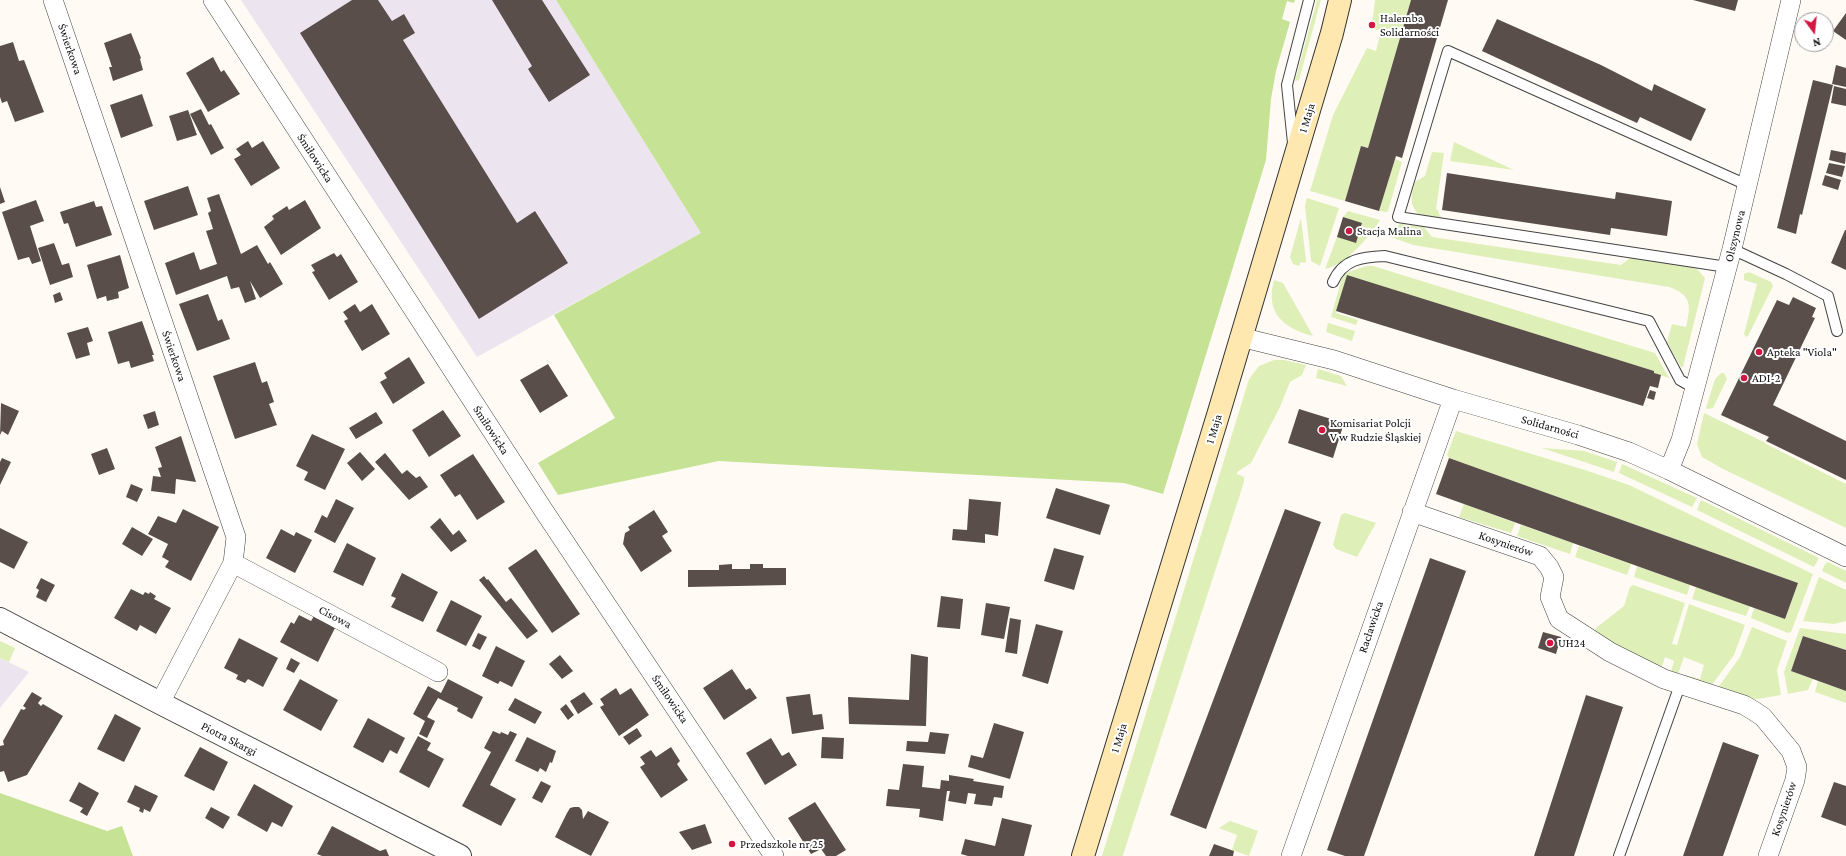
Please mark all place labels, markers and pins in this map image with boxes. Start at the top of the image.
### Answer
place label: Halemba Solidarności [1380,11,1439,39]
marker: Halemba Solidarności [1367,20,1377,30]
place label: Stacja Malina [1357,224,1422,238]
marker: Stacja Malina [1344,226,1354,236]
place label: Apteka "Viola" [1767,345,1837,359]
marker: Apteka "Viola" [1754,347,1764,357]
place label: ADI-2 [1752,371,1780,385]
marker: ADI-2 [1739,373,1749,383]
place label: Komisariat Polcji V w Rudzie Śląskiej [1330,416,1421,444]
marker: Komisariat Polcji V w Rudzie Śląskiej [1317,425,1327,435]
place label: UH24 [1558,636,1586,650]
marker: UH24 [1545,638,1555,648]
place label: Przedszkole nr 25 [740,837,823,851]
marker: Przedszkole nr 25 [727,839,737,849]

